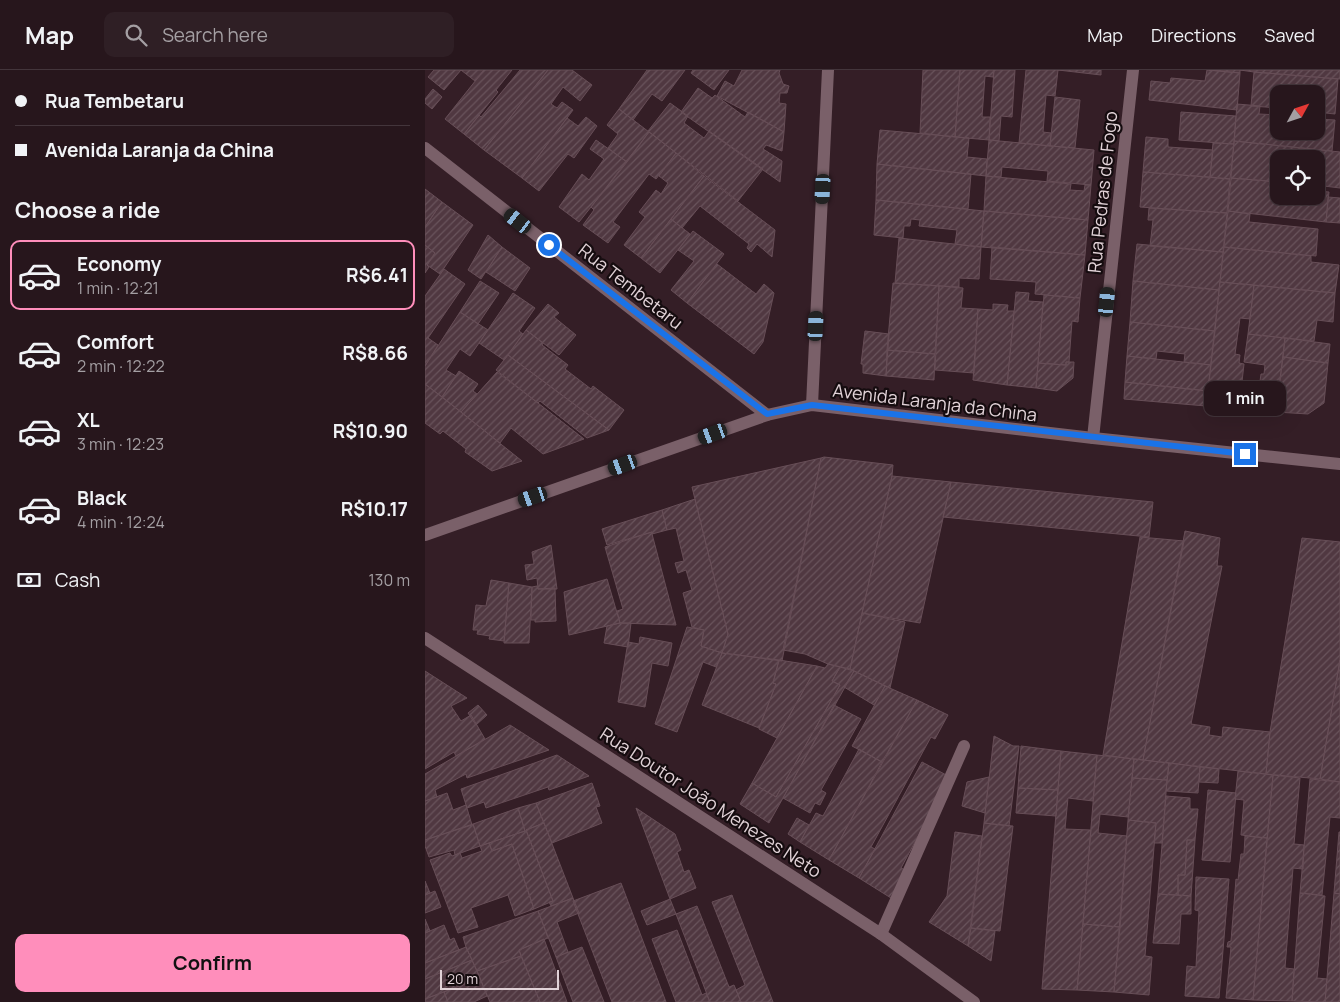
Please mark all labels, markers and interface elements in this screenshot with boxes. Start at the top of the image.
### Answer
search box [104,12,454,57]
text: Map [25,18,74,51]
icon: search [122,21,150,49]
text: Search here [162,22,268,48]
text: Map [1087,23,1123,47]
text: Directions [1151,23,1236,47]
text: Saved [1264,23,1315,47]
north arrow [1270,85,1325,140]
map controls [1270,85,1325,205]
text: Rua Tembetaru [45,88,184,114]
street label: Rua Pedras de Fogo [1082,110,1122,274]
text: Avenida Laranja da China [45,137,274,163]
button: locate [1270,150,1325,205]
car [814,174,831,204]
text: Choose a ride [15,195,160,225]
car [501,206,534,236]
route start [538,234,560,256]
street label: Rua Tembetaru [574,238,688,334]
text: Economy [77,251,161,277]
icon: car [17,253,62,298]
text: R$6.41 [346,262,408,288]
text: 1 min · 12:21 [77,277,159,299]
car [1097,286,1116,318]
car [807,311,824,341]
text: Comfort [77,329,154,355]
icon: car [17,331,62,376]
text: R$8.66 [343,340,408,366]
text: 2 min · 12:22 [77,355,165,377]
street label: Avenida Laranja da China [831,378,1039,426]
callout: 1 min [1204,382,1286,416]
text: 1 min [1225,387,1265,409]
text: XL [77,407,100,433]
icon: car [17,409,62,454]
text: R$10.90 [333,418,408,444]
car [696,422,729,446]
text: 3 min · 12:23 [77,433,164,455]
route end [1234,443,1256,465]
car [606,453,639,477]
text: Black [77,485,126,511]
car [516,485,549,509]
icon: car [17,487,62,532]
text: R$10.17 [341,496,408,522]
text: 4 min · 12:24 [77,511,165,533]
icon: cash [15,566,43,594]
text: Cash [55,567,100,593]
text: 130 m [368,569,410,591]
street label: Rua Doutor João Menezes Neto [596,721,826,883]
button: Confirm [15,934,410,992]
scale bar [440,967,559,990]
text: 20 m [447,969,478,988]

